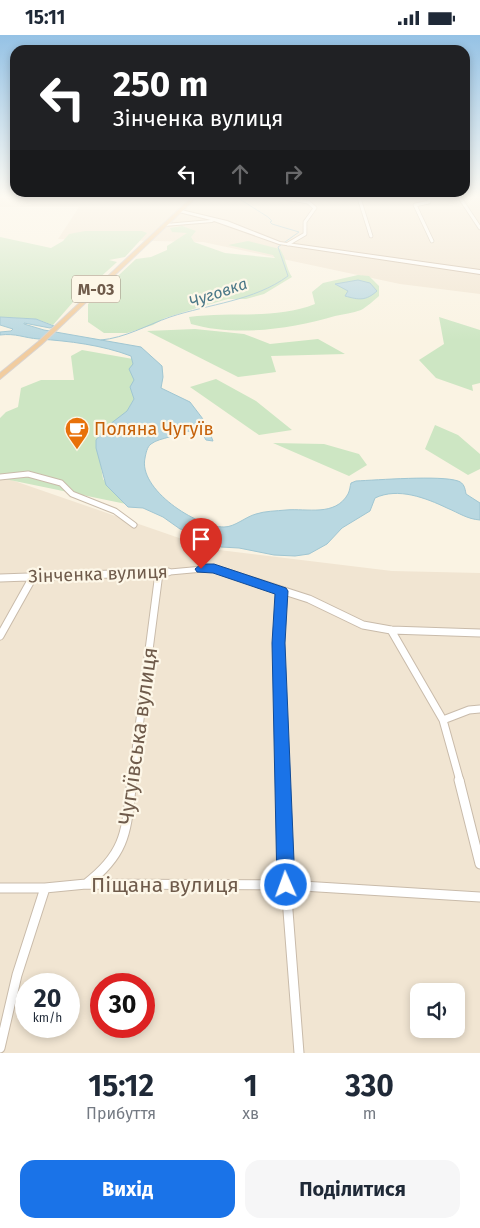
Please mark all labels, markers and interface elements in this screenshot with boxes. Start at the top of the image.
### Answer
text: 15:11 [25,6,65,29]
text: 250 m [113,63,208,105]
icon: left [30,65,95,130]
text: Зінченка вулиця [113,105,283,132]
icon: left [173,160,201,188]
icon: ahead [226,160,254,188]
icon: right [279,160,307,188]
water label: Чуговка [187,274,250,311]
road number: М-03 [72,275,120,303]
cafe icon: Поляна Чугуїв [64,416,90,450]
place label: Поляна Чугуїв [94,418,214,440]
pin [180,518,222,569]
icon: arrive [187,525,215,553]
street label: Зінченка вулиця [28,561,168,587]
street label: Чугуївська вулиця [113,646,163,826]
position arrow [259,858,311,910]
street label: Піщана вулиця [91,872,239,898]
speed limit sign: 30 [90,973,155,1038]
map controls [410,983,465,1038]
button: sound [410,983,465,1038]
text: 20 [34,984,61,1014]
text: km/h [33,1011,62,1025]
text: 15:12 [88,1068,154,1104]
text: 1 [244,1068,258,1104]
text: 330 [345,1068,394,1104]
text: Прибуття [86,1104,156,1123]
text: хв [242,1104,259,1123]
text: m [363,1104,376,1123]
button: Вихід [20,1160,235,1218]
button: Поділитися [245,1160,460,1218]

